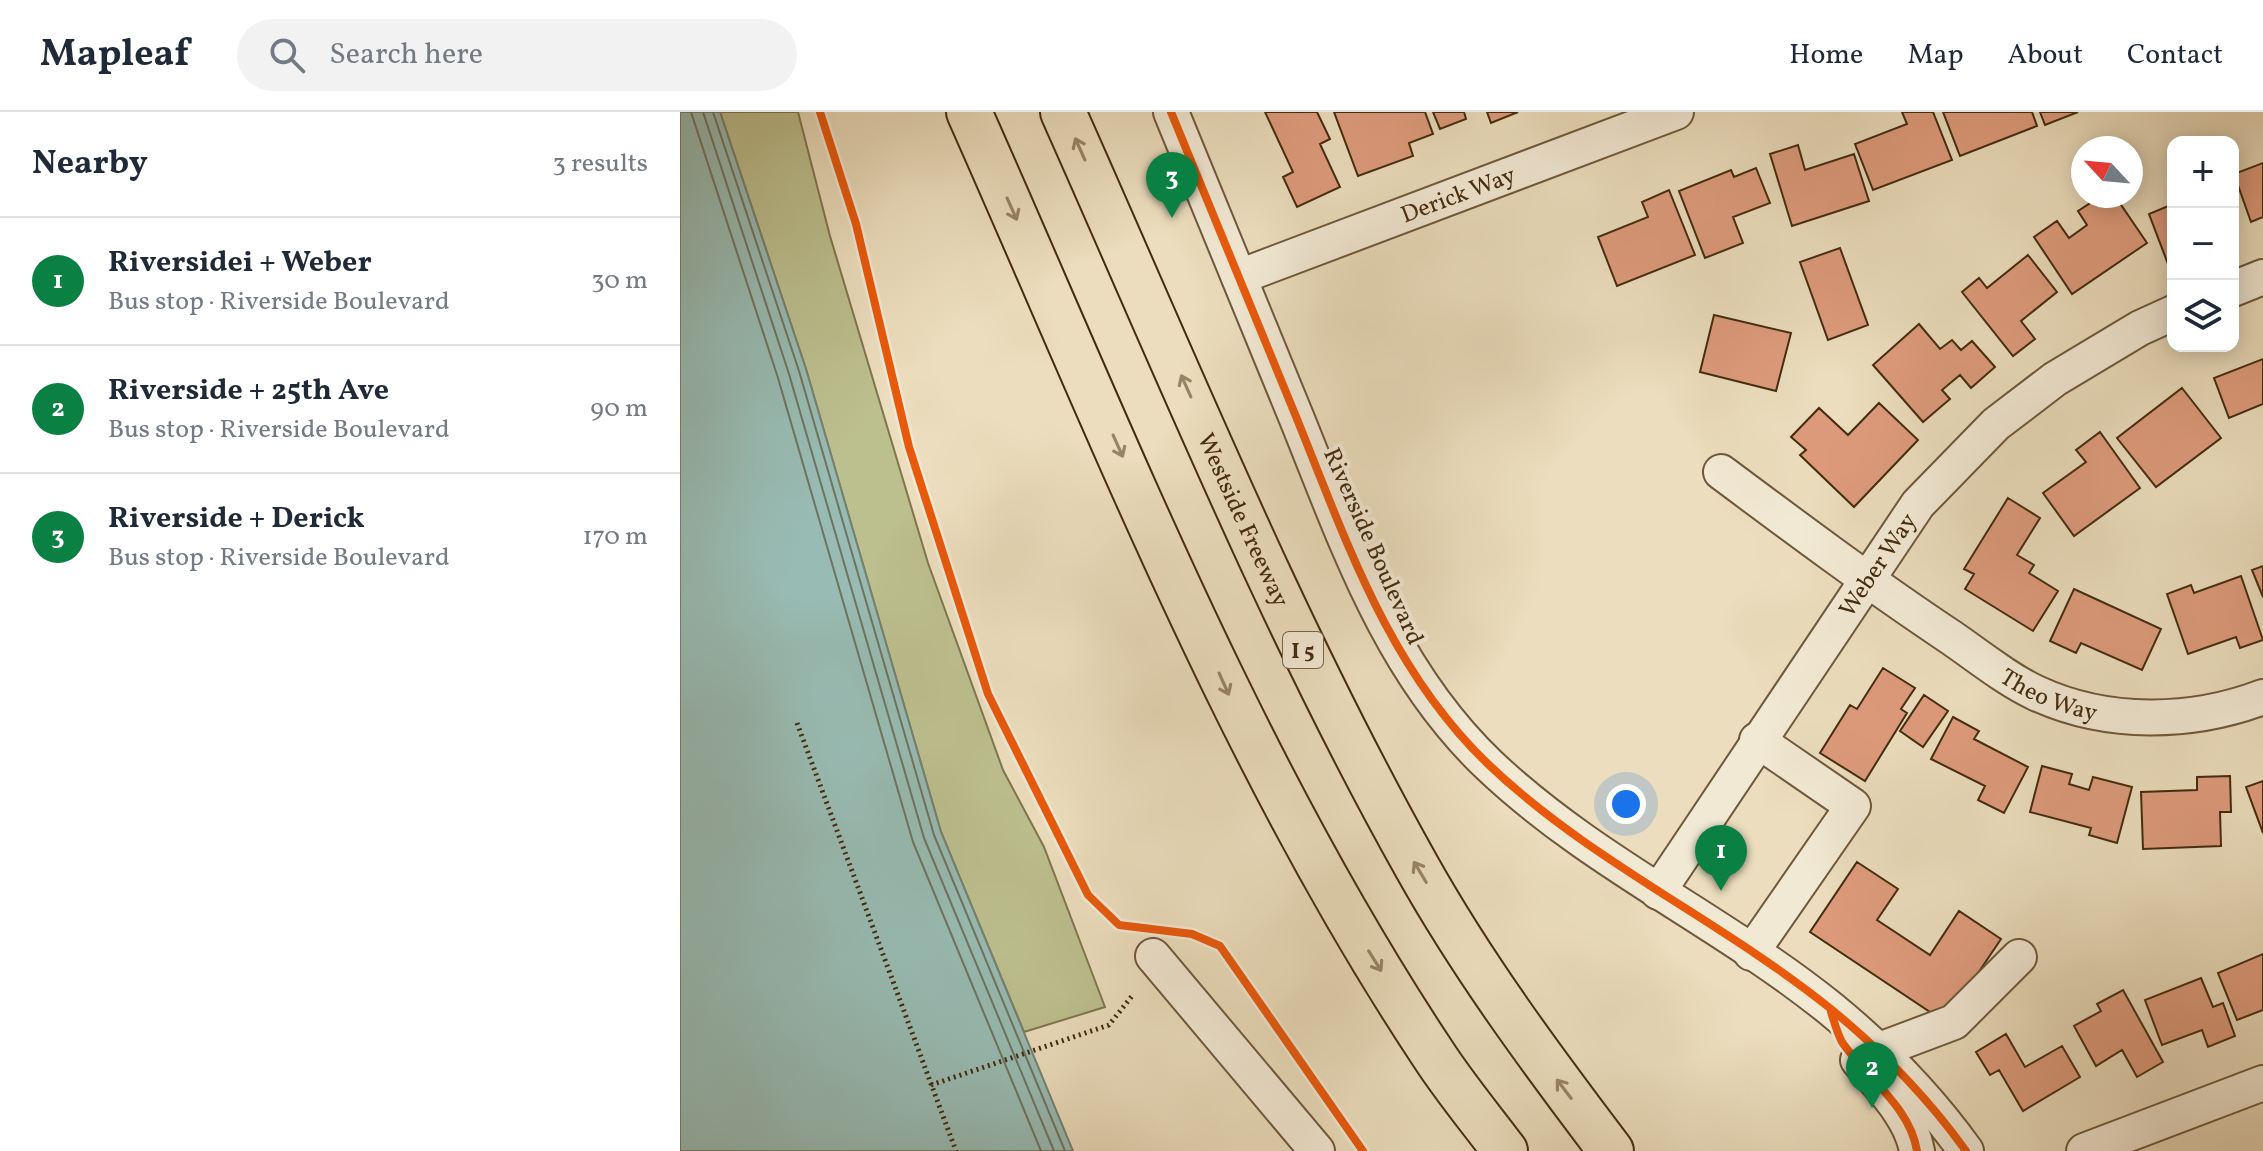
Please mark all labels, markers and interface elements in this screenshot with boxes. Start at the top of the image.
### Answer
search box [237,19,797,91]
text: Mapleaf [40,29,189,82]
icon: search [265,33,309,77]
text: Search here [329,34,483,76]
text: Home [1789,36,1863,75]
text: Map [1907,36,1963,75]
text: About [2007,36,2083,75]
text: Contact [2127,36,2223,75]
north arrow [2071,136,2143,208]
map controls [2167,136,2239,352]
button: + [2167,136,2239,208]
one-way arrow [1072,137,1087,161]
text: Nearby [32,141,148,188]
text: 3 results [552,146,648,182]
pin: 3 [1146,152,1198,218]
street label: Derick Way [1396,159,1521,233]
one-way arrow [1005,197,1020,221]
button: − [2167,208,2239,280]
text: Riversidei + Weber [108,242,372,284]
text: 1 [53,263,63,299]
text: 30 m [591,263,648,299]
button: layers [2167,280,2239,352]
text: Bus stop · Riverside Boulevard [108,284,450,320]
text: Riverside + 25th Ave [108,370,389,412]
one-way arrow [1177,375,1192,399]
text: 2 [51,391,65,427]
text: 90 m [590,391,648,427]
text: Bus stop · Riverside Boulevard [108,412,450,448]
street label: Westside Freeway [1187,428,1296,613]
one-way arrow [1111,434,1126,458]
street label: Riverside Boulevard [1313,443,1431,651]
text: Riverside + Derick [108,498,365,540]
street label: Weber Way [1832,507,1926,625]
text: 3 [51,519,65,555]
text: 170 m [583,519,648,555]
text: Bus stop · Riverside Boulevard [108,540,450,576]
road number: I 5 [1283,632,1323,668]
street label: Theo Way [1993,661,2100,731]
one-way arrow [1217,671,1232,695]
your location [1606,784,1646,824]
pin: 1 [1695,825,1747,891]
one-way arrow [1412,861,1428,884]
one-way arrow [1367,949,1383,972]
pin: 2 [1846,1042,1898,1108]
one-way arrow [1555,1079,1572,1100]

